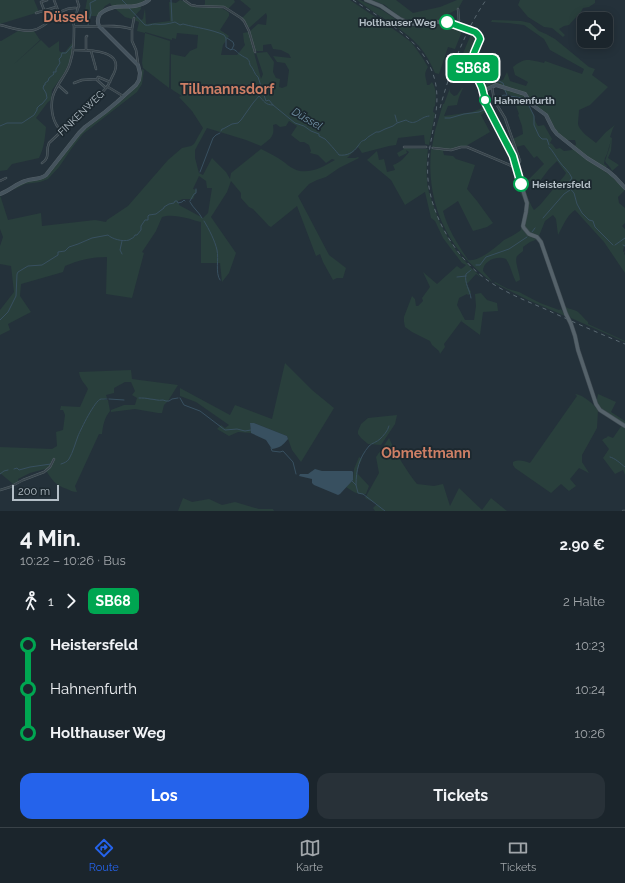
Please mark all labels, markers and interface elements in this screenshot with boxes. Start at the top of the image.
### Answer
district label: Düssel [43,9,89,25]
map controls [577,12,613,48]
button: locate [577,12,613,48]
marker: Holthauser Weg [439,14,455,30]
place label: Holthauser Weg [359,17,436,28]
line badge: SB68 [445,55,501,81]
text: SB68 [455,60,491,76]
district label: Tillmannsdorf [180,81,275,97]
street label: FINKENWEG [56,88,106,138]
marker: Hahnenfurth [479,94,491,106]
place label: Hahnenfurth [494,95,555,106]
water label: Düssel [289,105,325,133]
marker: Heistersfeld [513,176,529,192]
place label: Heistersfeld [532,179,591,190]
district label: Obmettmann [381,445,471,461]
scale bar [12,483,59,502]
text: 200 m [18,485,50,498]
text: 4 Min. [20,525,81,551]
text: 2.90 € [560,536,605,554]
text: 10:22 – 10:26 · Bus [20,553,126,568]
icon: walk [20,590,42,612]
icon: forward [60,590,82,612]
text: SB68 [96,593,131,609]
text: 1 [48,594,54,609]
text: 2 Halte [563,594,605,609]
text: Heistersfeld [50,636,138,654]
text: 10:23 [575,638,605,653]
text: Hahnenfurth [50,680,137,698]
text: 10:24 [575,682,605,697]
text: Holthauser Weg [50,724,166,742]
text: 10:26 [574,726,605,741]
button: Los [20,773,309,819]
button: Tickets [317,773,605,819]
tab: Route [89,837,119,874]
tab: Karte [296,837,323,874]
tab: Tickets [500,837,536,874]

